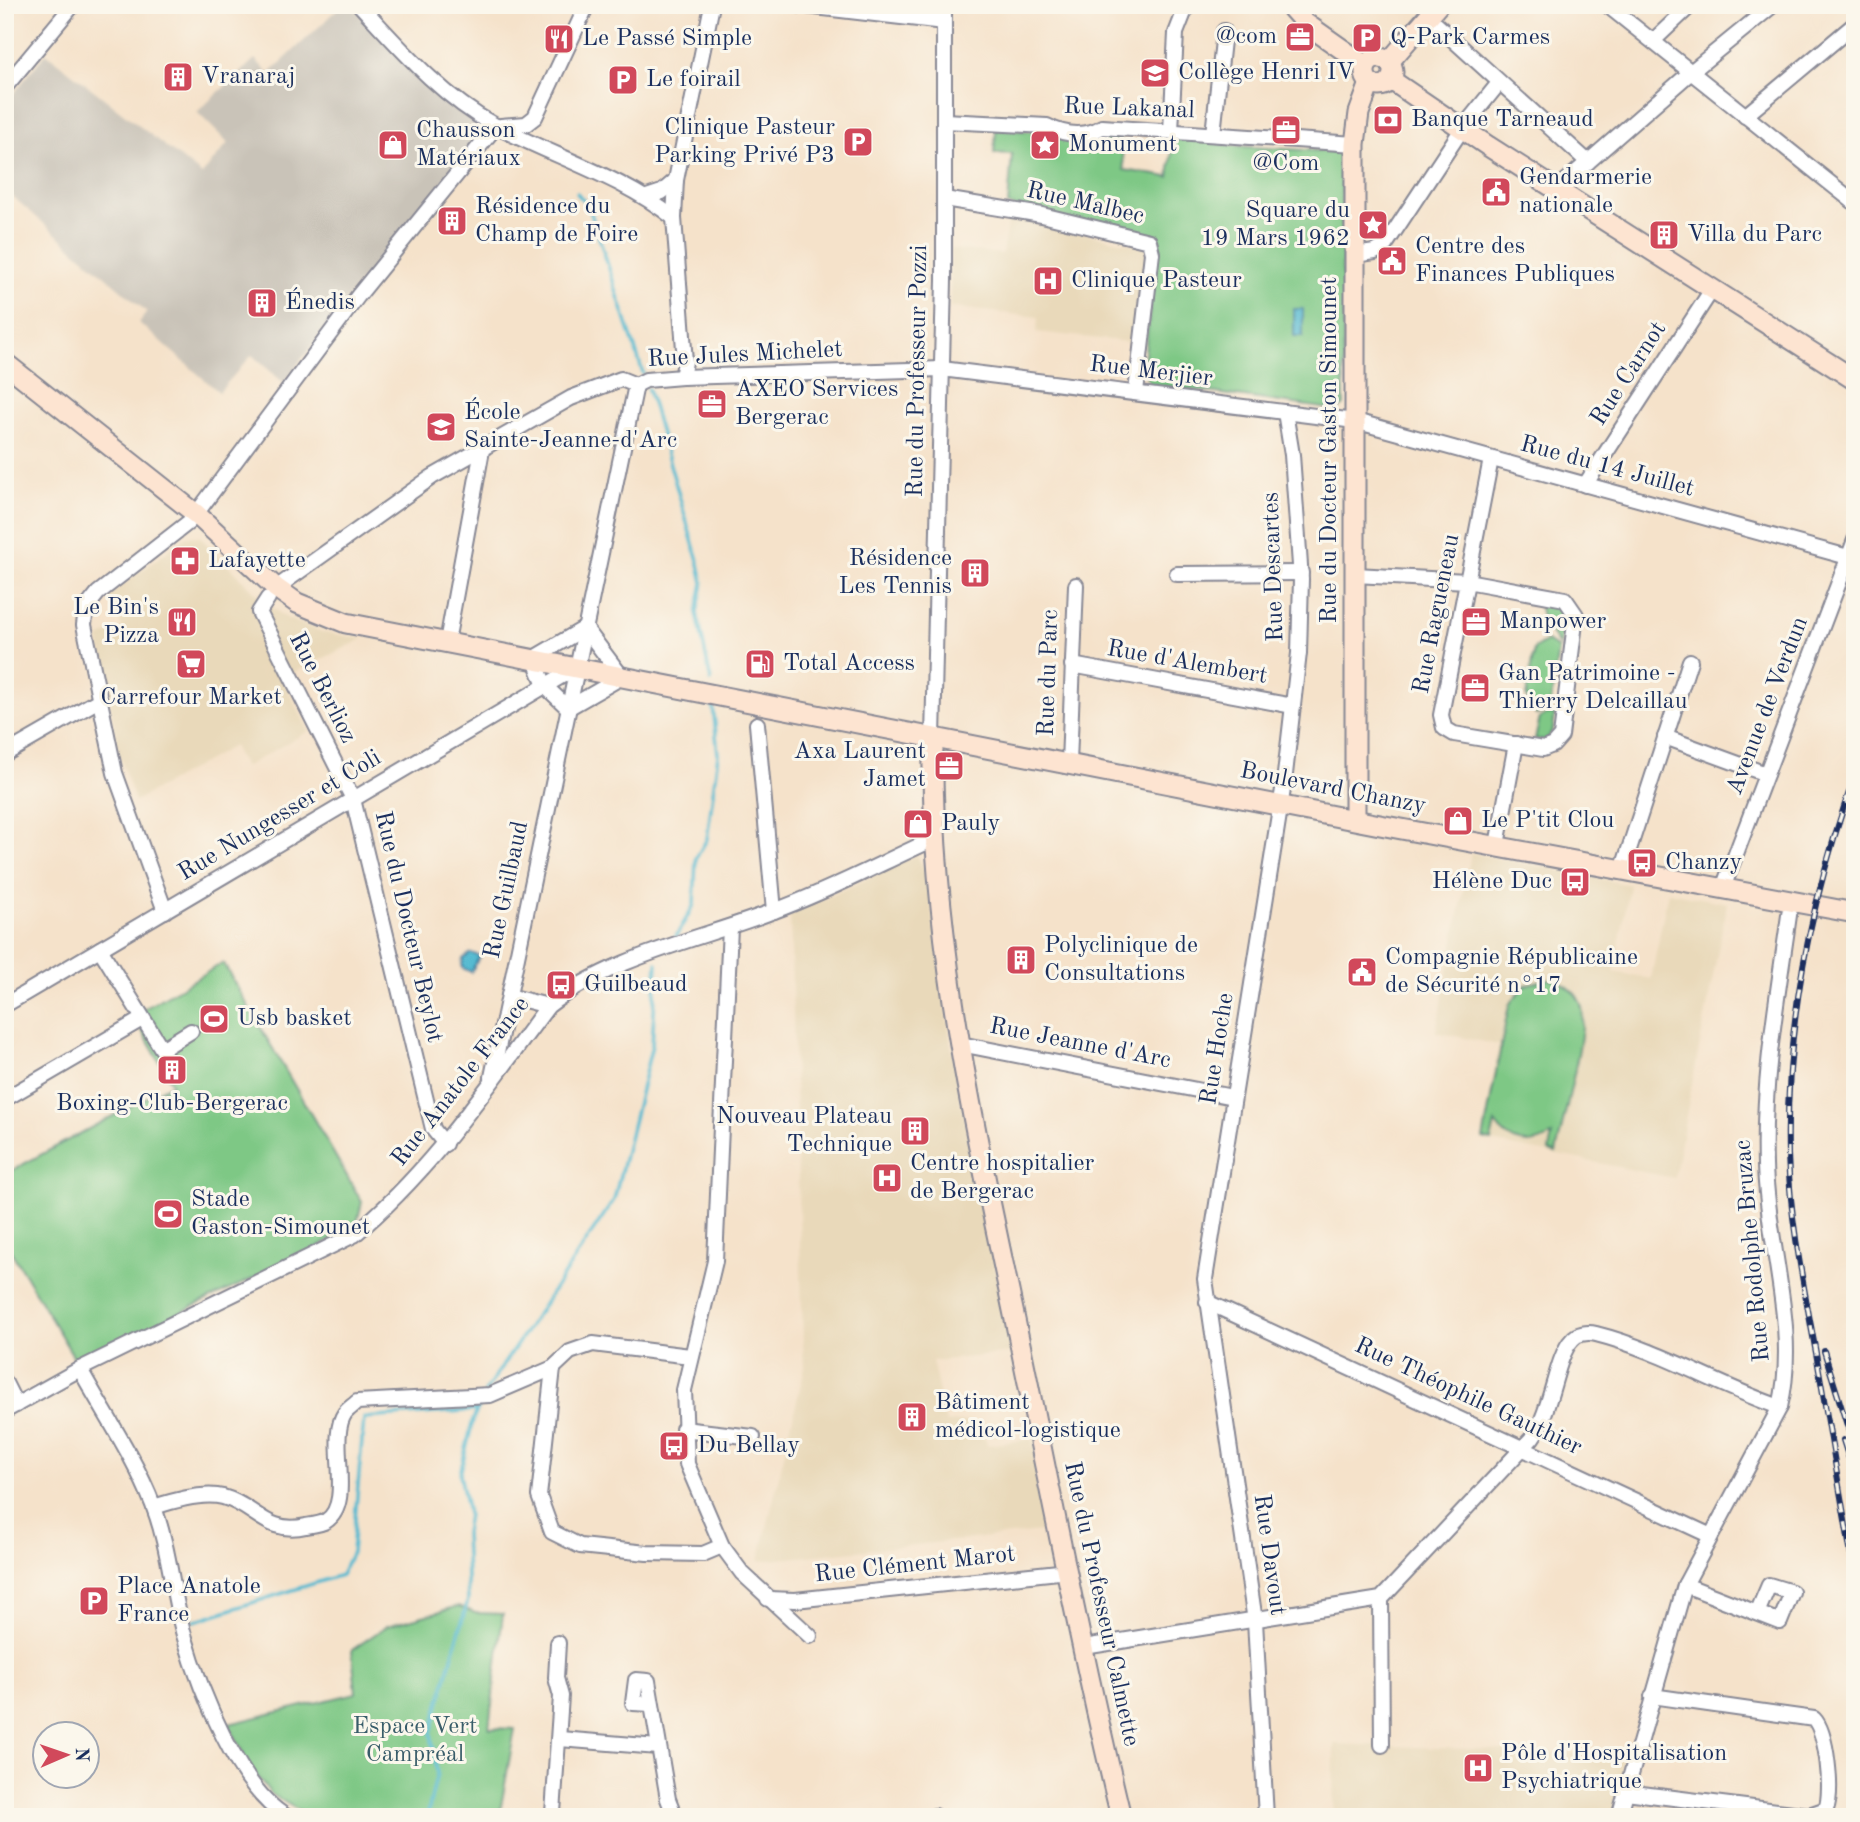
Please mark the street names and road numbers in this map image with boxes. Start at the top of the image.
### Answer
street label: Rue Lakanal [1063,95,1195,123]
street label: Rue Malbec [1024,179,1146,229]
street label: Rue du Professeur Pozzi [904,244,932,498]
street label: Rue du Docteur Gaston Simounet [1318,277,1342,623]
street label: Rue Carnot [1587,318,1671,430]
street label: Rue Jules Michelet [647,338,843,372]
street label: Rue Merjier [1088,353,1214,391]
street label: Rue du 14 Juillet [1517,432,1697,502]
street label: Rue Descartes [1259,492,1289,642]
street label: Rue Ragueneau [1410,532,1464,696]
street label: Rue du Parc [1035,609,1063,737]
street label: Avenue de Verdun [1723,614,1813,798]
street label: Rue Berlioz [284,629,360,747]
street label: Rue d'Alembert [1105,637,1269,689]
street label: Rue Nungesser et Coli [175,746,385,886]
street label: Boulevard Chanzy [1238,759,1428,819]
street label: Rue du Docteur Beylot [370,809,446,1045]
street label: Rue Guilbaud [481,819,533,961]
street label: Rue Hoche [1197,991,1239,1107]
street label: Rue Anatole France [388,993,534,1171]
street label: Rue Jeanne d'Arc [987,1015,1173,1073]
street label: Rue Rodolphe Bruzac [1731,1139,1775,1363]
street label: Rue Théophile Gauthier [1351,1334,1586,1460]
street label: Rue du Professeur Calmette [1059,1459,1143,1749]
street label: Rue Davout [1249,1493,1289,1617]
street label: Rue Clément Marot [813,1543,1017,1587]

